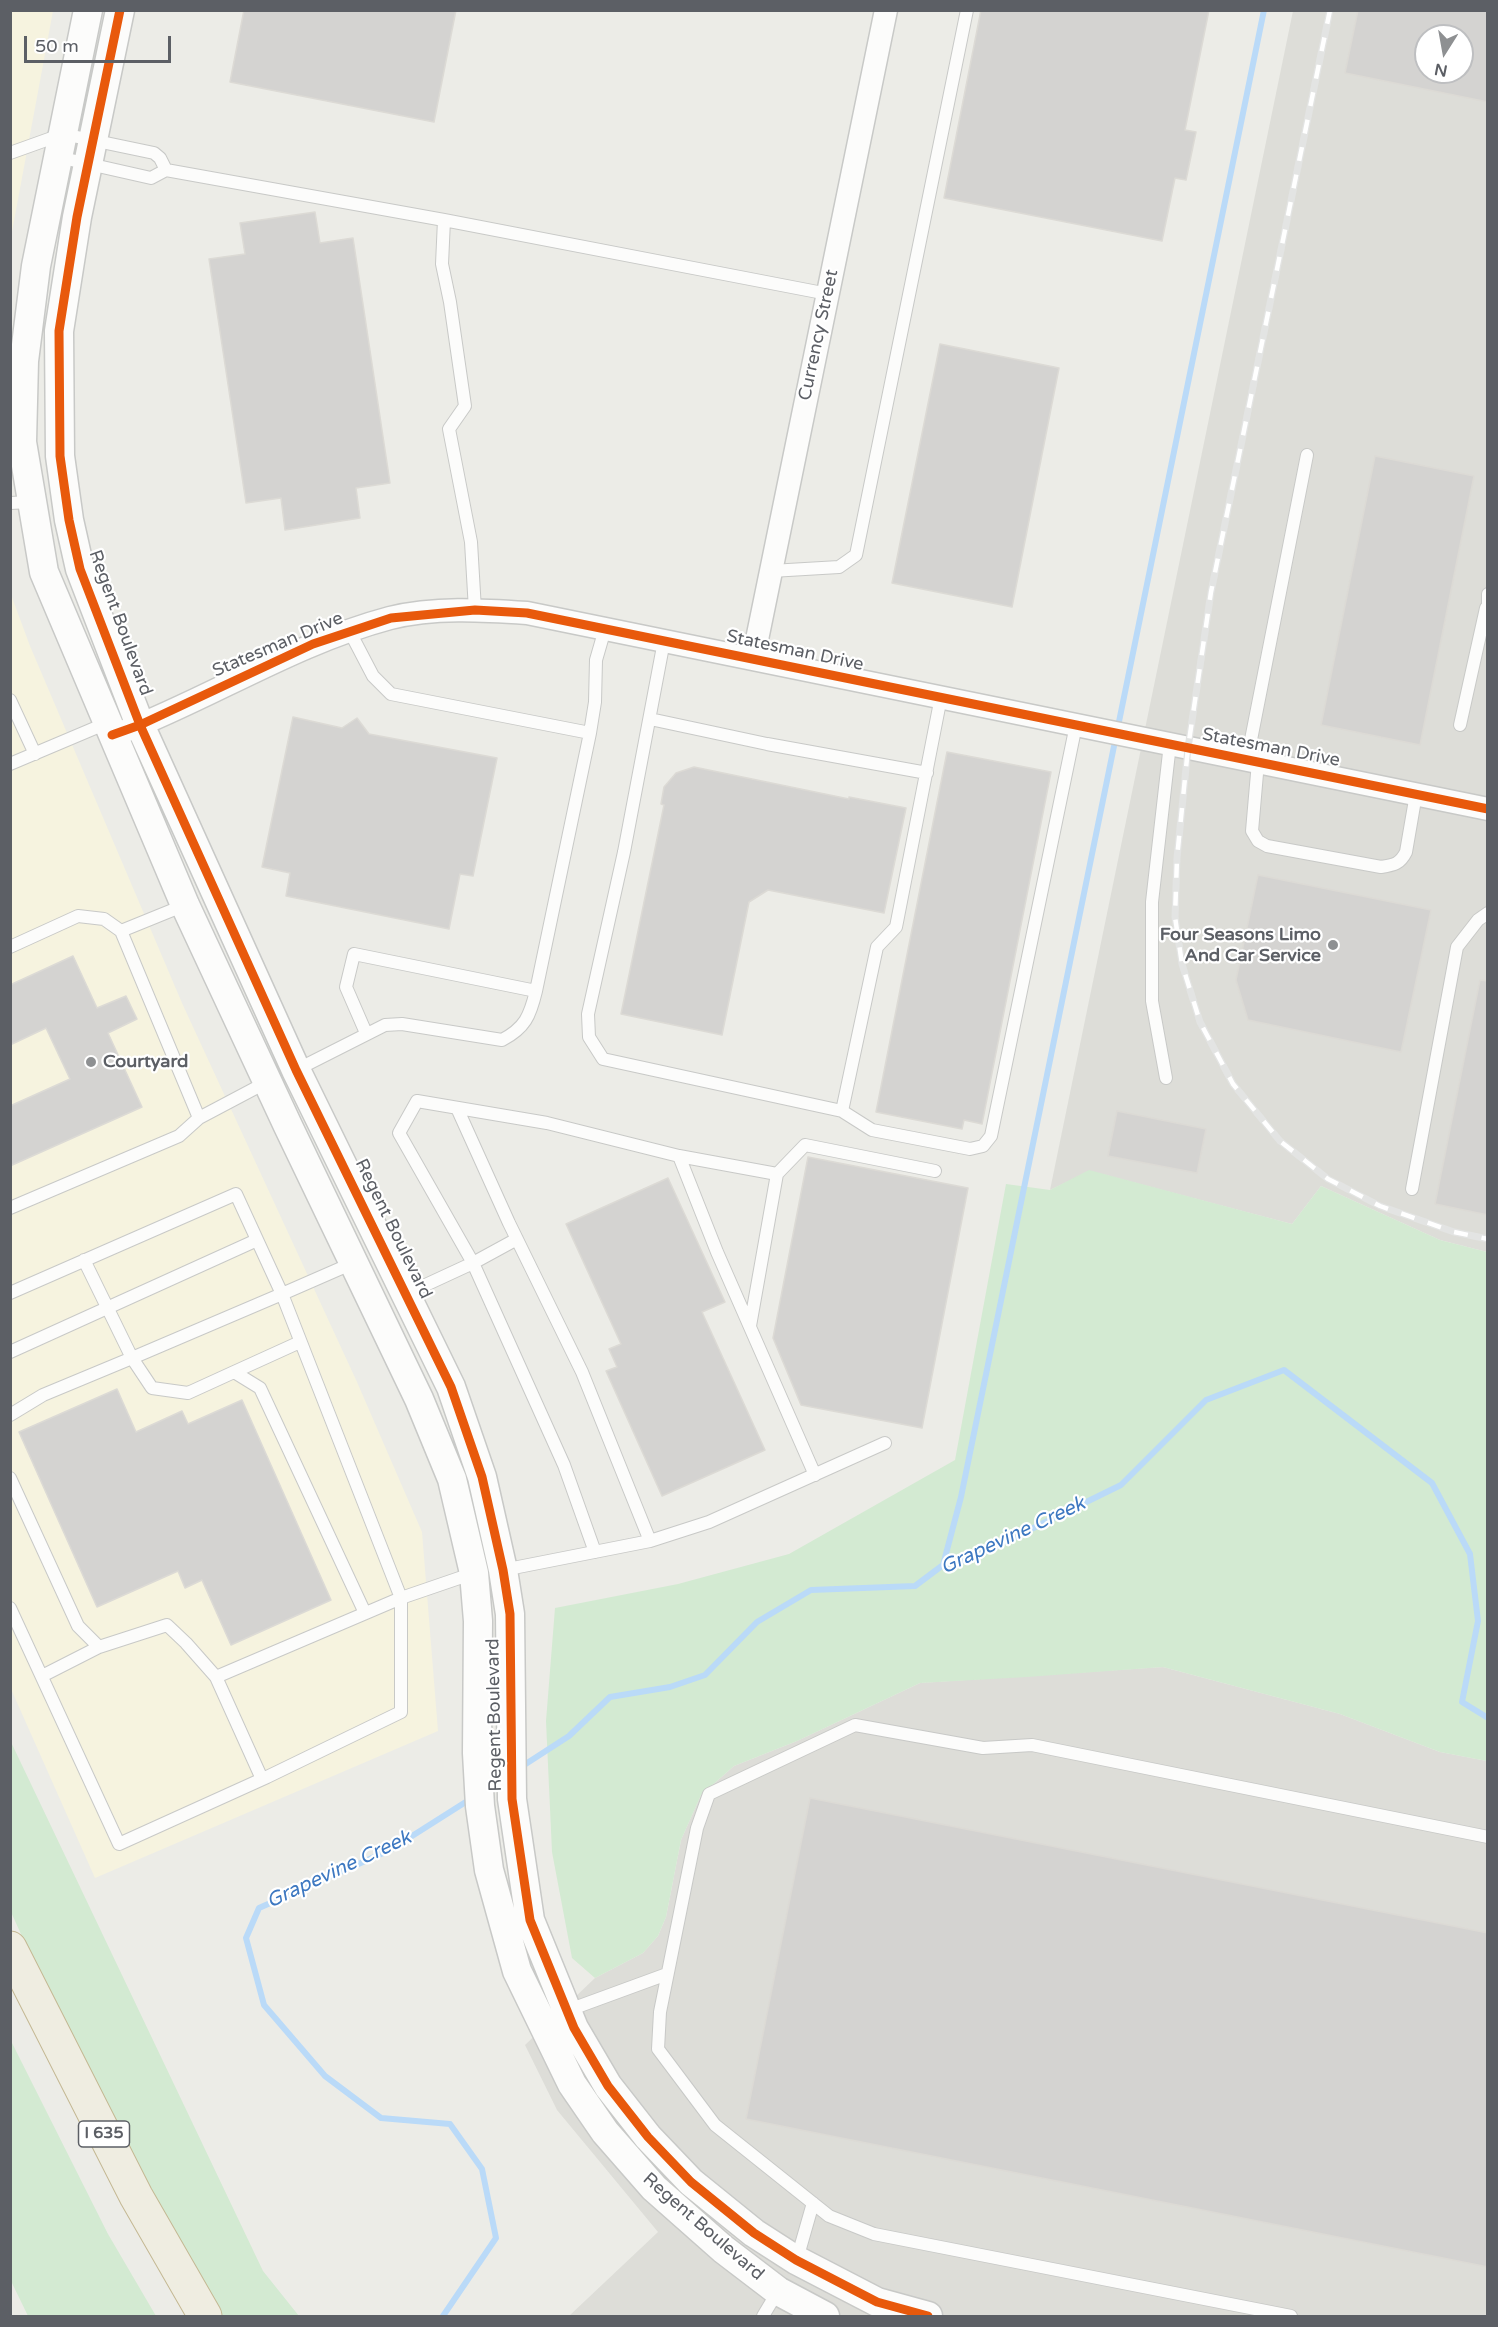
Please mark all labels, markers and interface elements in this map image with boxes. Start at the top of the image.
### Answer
scale bar [27,24,174,62]
north arrow [1414,24,1474,84]
text: 50 m [35,35,79,57]
text: N [1433,59,1449,81]
street label: Currency Street [795,268,843,402]
street label: Regent Boulevard [84,547,156,699]
street label: Statesman Drive [210,608,346,682]
street label: Statesman Drive [724,626,866,676]
street label: Statesman Drive [1200,724,1342,772]
place label: Four Seasons Limo And Car Service [1160,924,1321,966]
marker: Four Seasons Limo And Car Service [1326,938,1340,952]
place label: Courtyard [103,1051,188,1073]
marker: Courtyard [84,1055,98,1069]
street label: Regent Boulevard [350,1155,436,1303]
water label: Grapevine Creek [937,1492,1089,1580]
street label: Regent Boulevard [483,1638,507,1792]
water label: Grapevine Creek [263,1826,415,1914]
road number: I 635 [78,2121,130,2147]
street label: Regent Boulevard [638,2169,768,2285]

